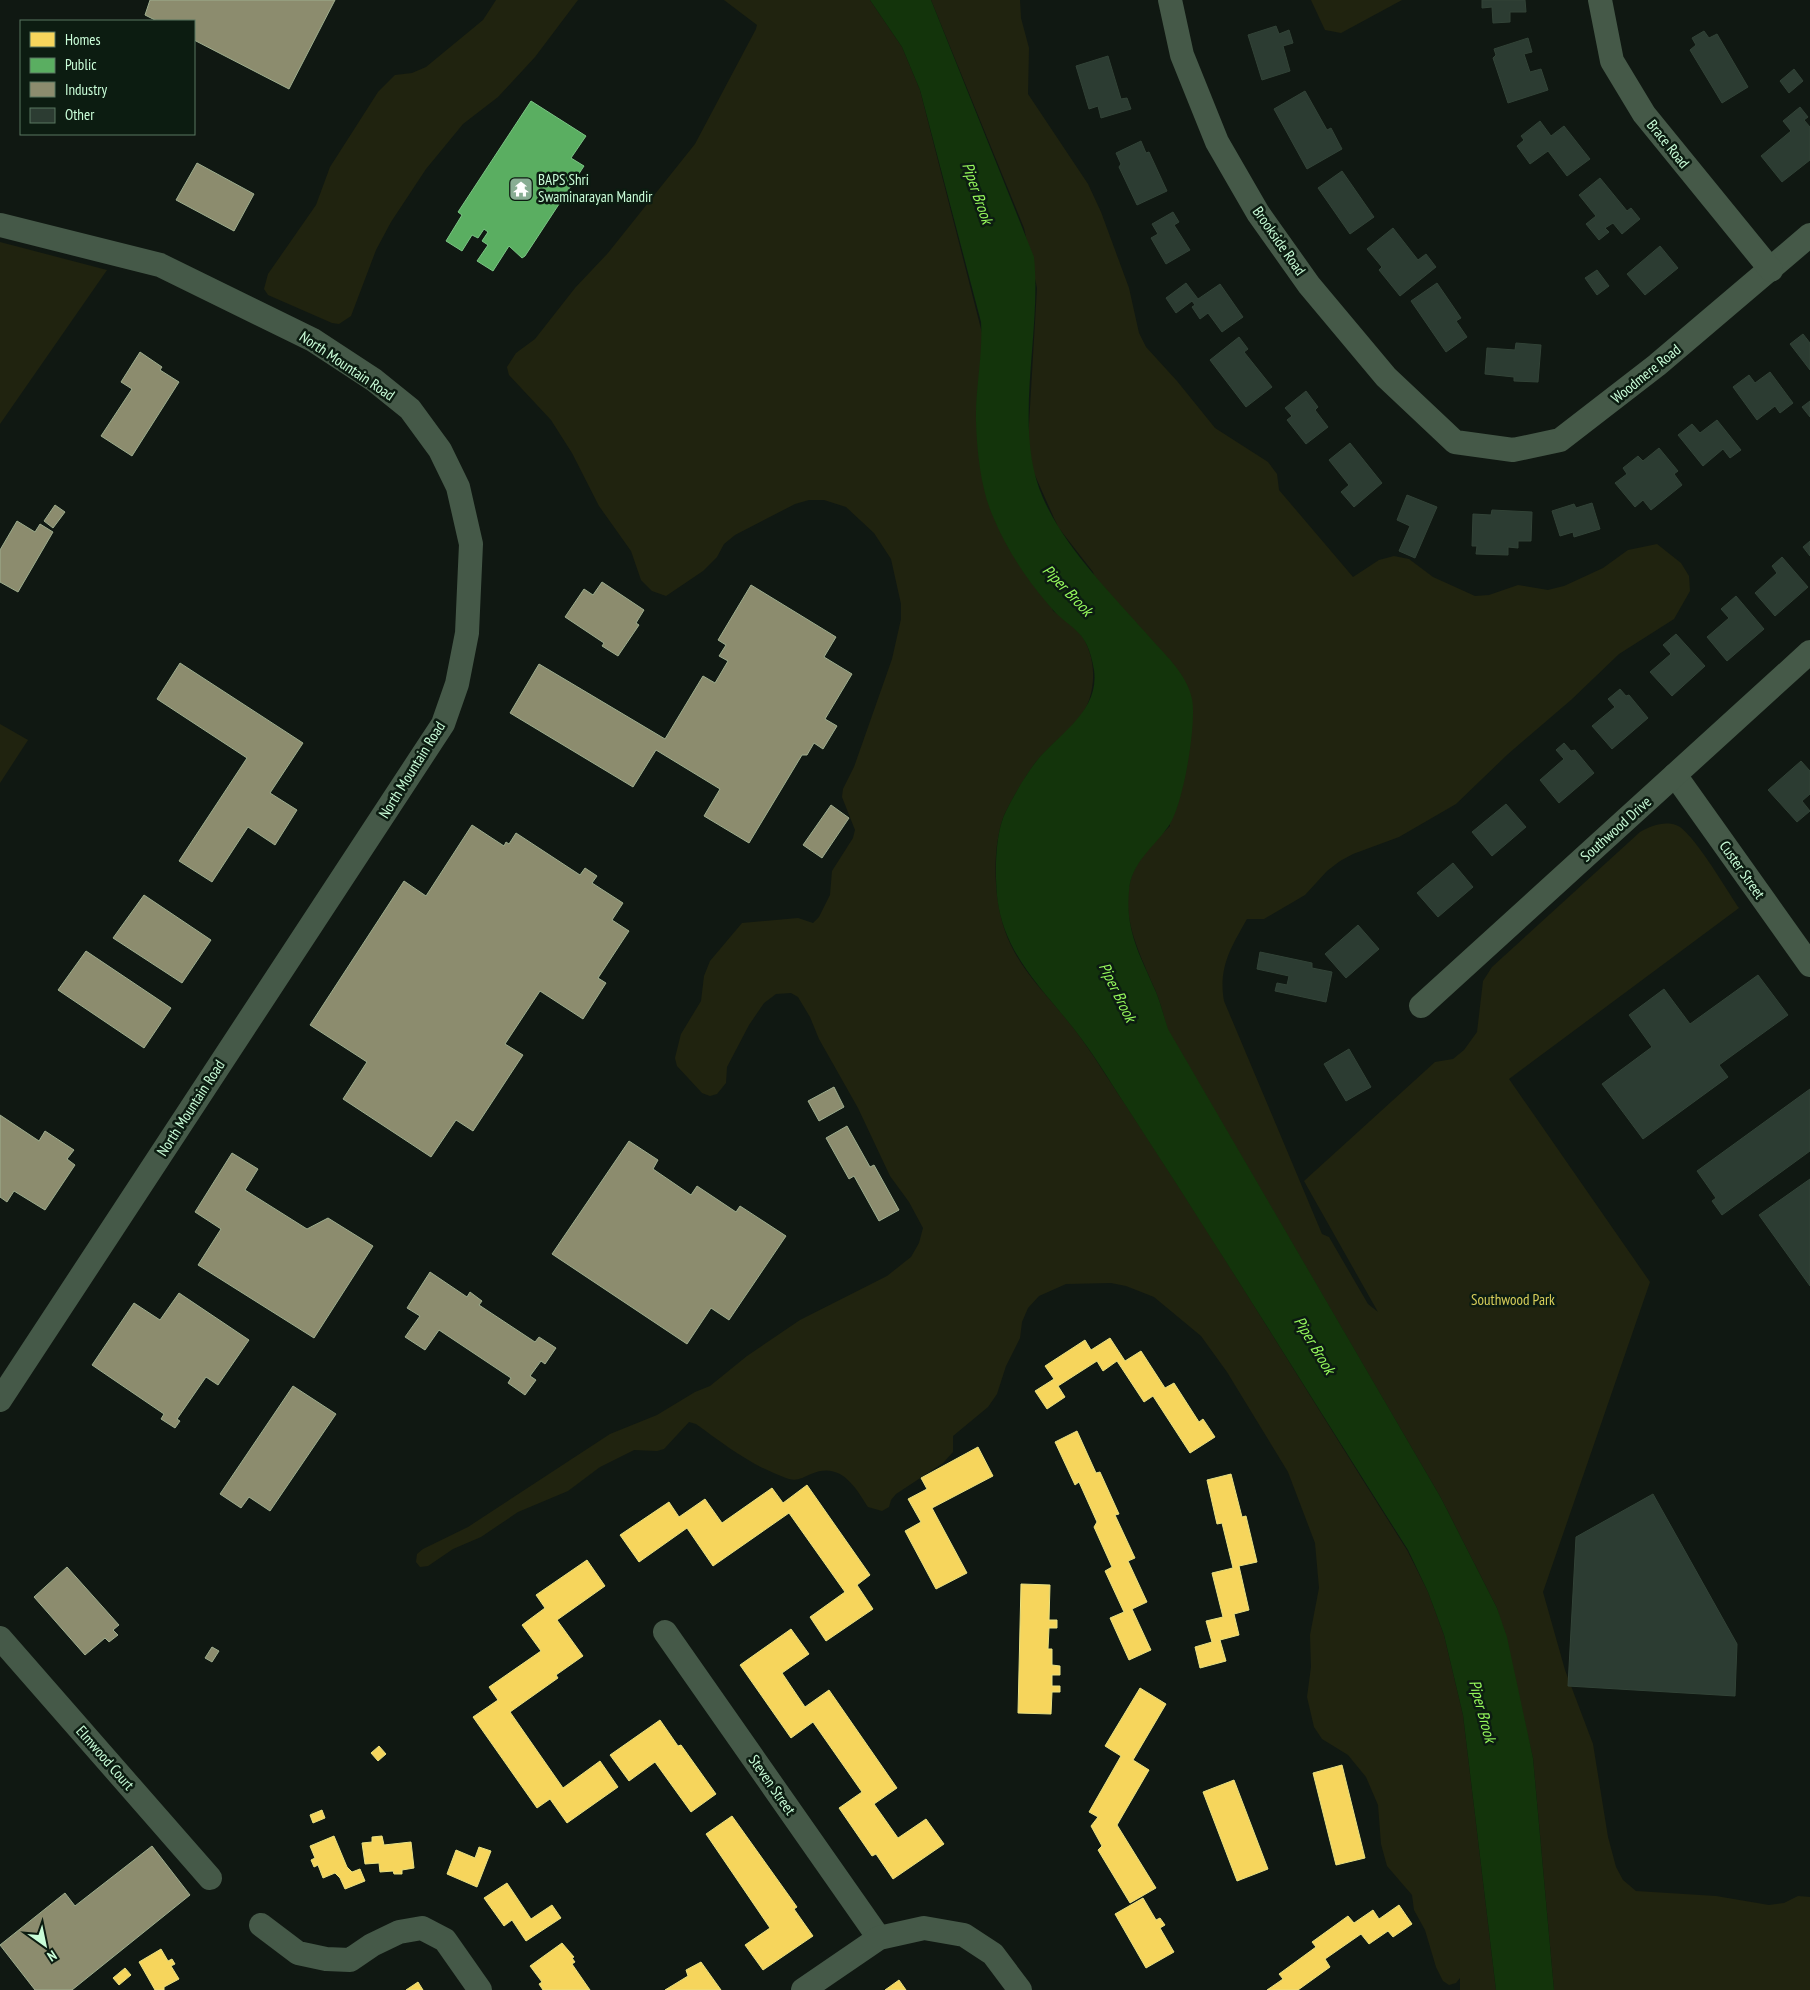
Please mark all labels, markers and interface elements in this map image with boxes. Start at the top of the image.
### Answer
legend [20,20,195,135]
text: Homes [65,30,101,49]
text: Public [65,55,97,74]
text: Industry [65,80,107,99]
text: Other [65,105,95,124]
street label: Brace Road [1643,115,1694,172]
water label: Piper Brook [958,159,998,228]
place label: BAPS Shri Swaminarayan Mandir [538,170,653,206]
temple icon: BAPS Shri Swaminarayan Mandir [508,176,534,202]
street label: Brookside Road [1249,203,1310,279]
street label: North Mountain Road [296,327,399,404]
street label: Woodmere Road [1607,340,1684,407]
water label: Piper Brook [1039,560,1099,621]
street label: North Mountain Road [374,718,449,822]
street label: Southwood Drive [1576,792,1655,865]
street label: Custer Street [1715,837,1769,903]
water label: Piper Brook [1095,959,1142,1027]
street label: North Mountain Road [152,1056,229,1159]
park label: Southwood Park [1471,1290,1555,1309]
water label: Piper Brook [1290,1312,1341,1379]
water label: Piper Brook [1465,1678,1501,1746]
street label: Elmwood Court [72,1722,138,1794]
street label: Steven Street [745,1751,800,1819]
north arrow [20,1920,70,1970]
text: N [44,1946,60,1966]

